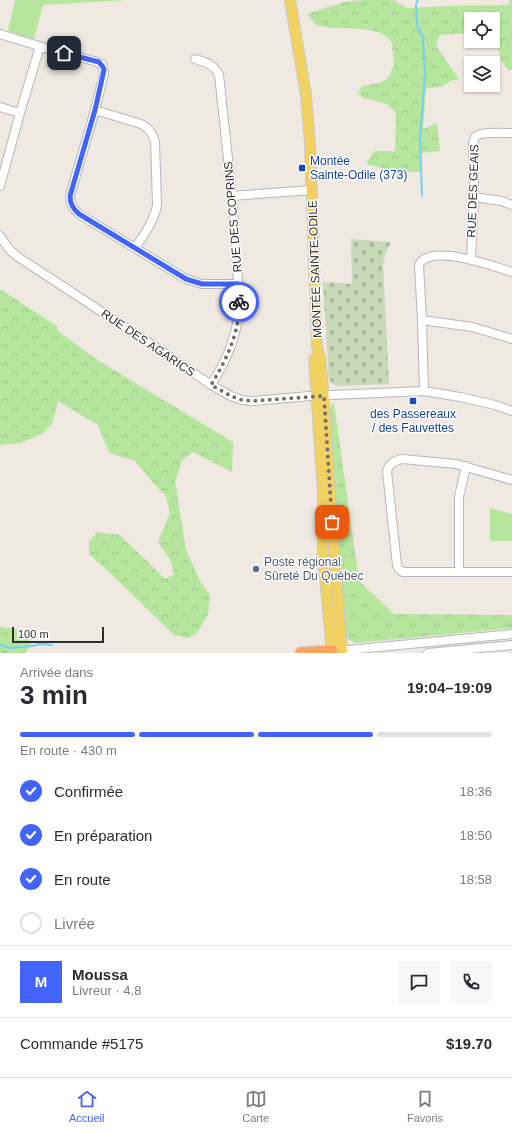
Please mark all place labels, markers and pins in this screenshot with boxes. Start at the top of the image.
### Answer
pin [47,36,81,70]
place label: Montée Sainte-Odile (373) [310,154,407,182]
marker: Montée Sainte-Odile (373) [297,163,307,173]
marker: des Passereaux / des Fauvettes [408,396,418,406]
place label: des Passereaux / des Fauvettes [370,407,456,435]
pin [315,505,349,539]
place label: Poste régional Sûreté Du Québec [264,555,363,583]
marker: Poste régional Sûreté Du Québec [251,564,261,574]

